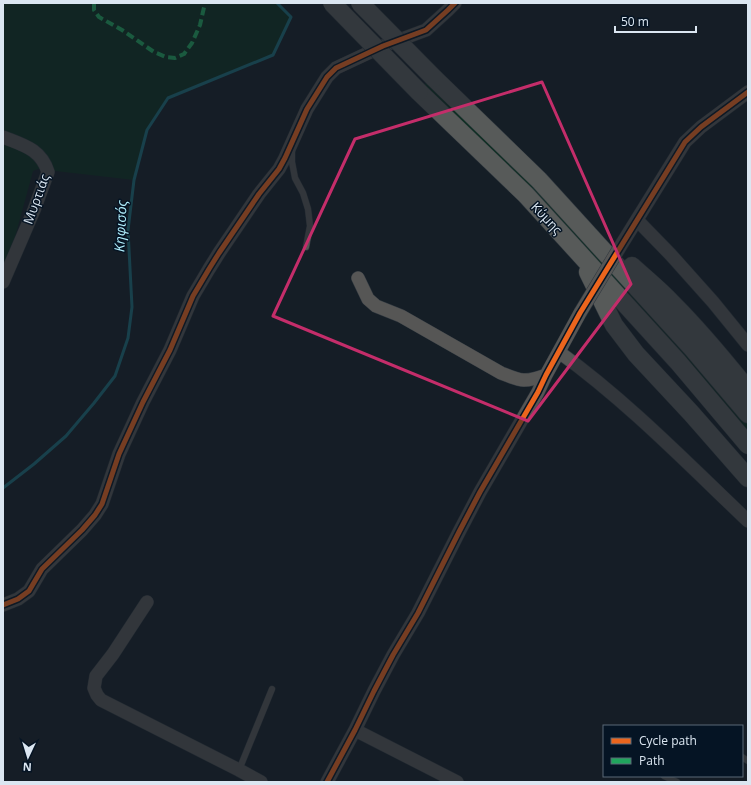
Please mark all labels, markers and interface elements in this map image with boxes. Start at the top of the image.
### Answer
scale bar [615,8,696,34]
text: 50 m [621,13,649,30]
street label: Μυρτιάς [19,171,53,227]
street label: Κύμης [527,198,567,238]
water label: Κηφισός [109,199,131,252]
legend [603,725,743,777]
text: Cycle path [639,732,697,749]
north arrow [8,737,48,777]
text: Path [639,752,665,769]
text: N [22,760,32,775]

